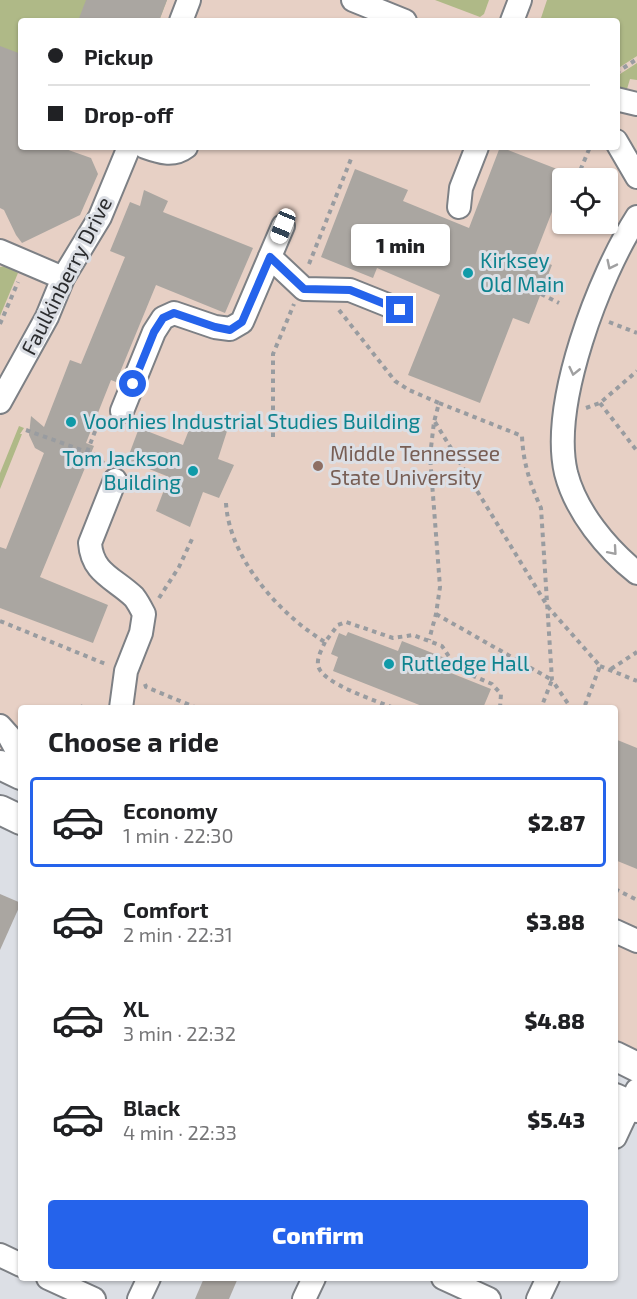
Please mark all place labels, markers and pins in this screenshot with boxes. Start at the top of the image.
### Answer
place label: Kirksey Old Main [480,247,564,296]
marker: Kirksey Old Main [461,266,475,280]
place label: Voorhies Industrial Studies Building [83,408,421,433]
marker: Voorhies Industrial Studies Building [64,415,78,429]
place label: Middle Tennessee State University [330,440,500,489]
place label: Tom Jackson Building [62,445,181,494]
marker: Middle Tennessee State University [311,459,325,473]
marker: Tom Jackson Building [186,464,200,478]
place label: Rutledge Hall [401,650,530,675]
marker: Rutledge Hall [382,657,396,671]

